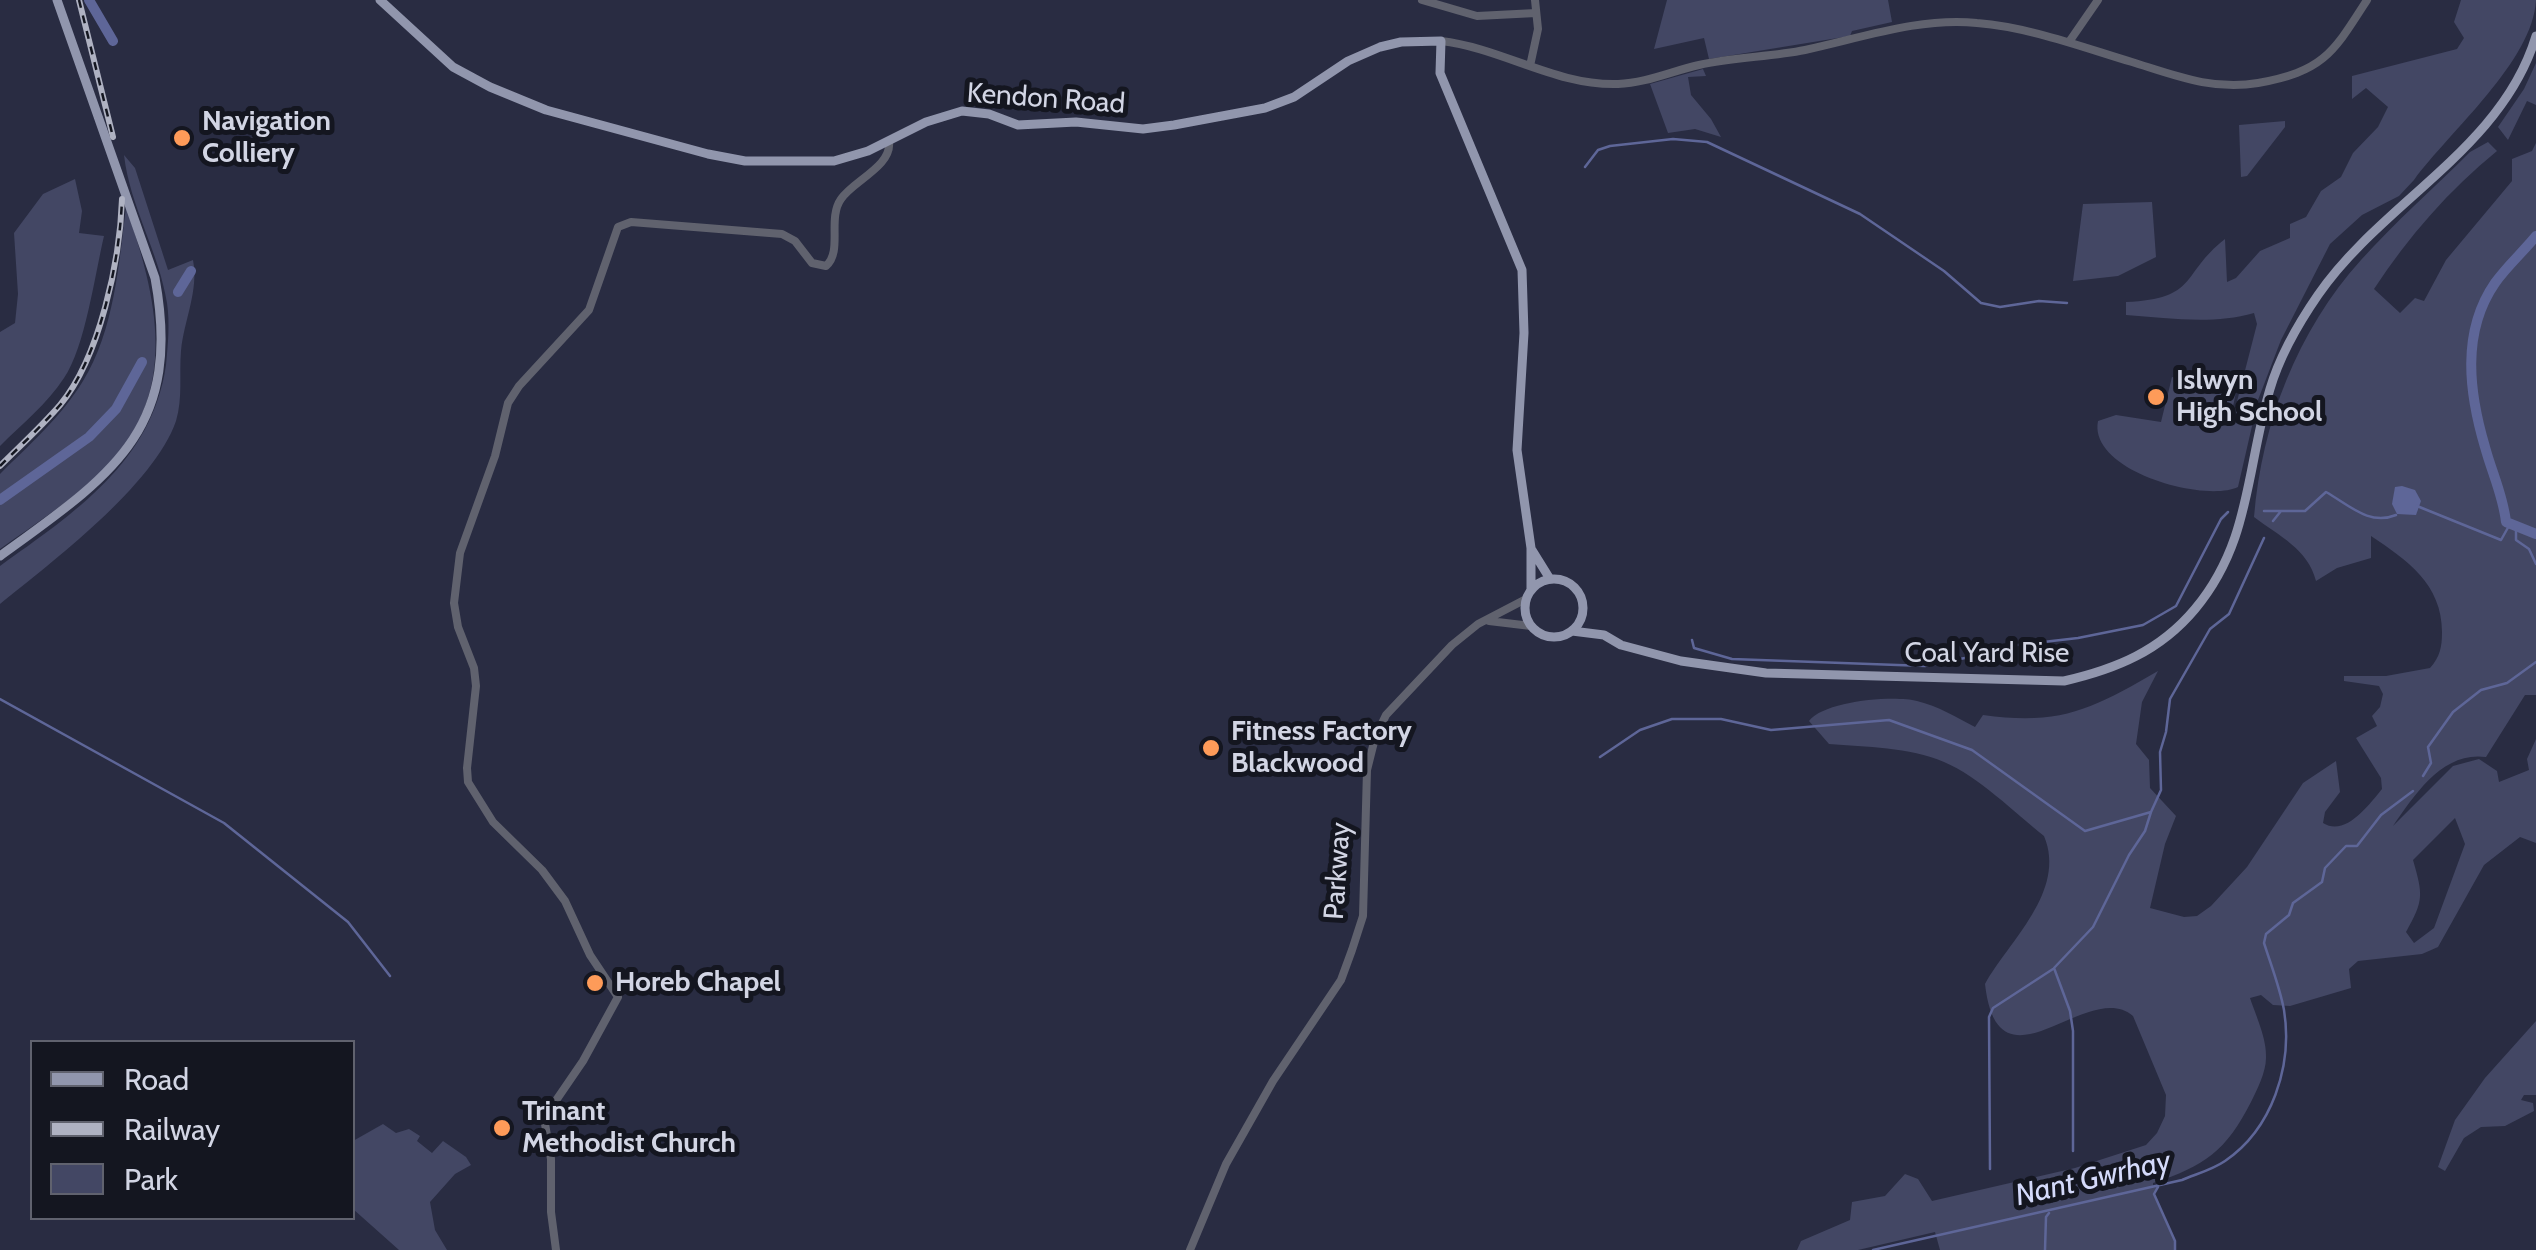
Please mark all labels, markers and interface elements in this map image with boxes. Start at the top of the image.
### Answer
street label: Kendon Road [966,77,1126,121]
place label: Navigation Colliery [202,105,331,171]
marker: Navigation Colliery [171,127,193,149]
place label: Islwyn High School [2176,364,2322,430]
marker: Islwyn High School [2145,386,2167,408]
street label: Coal Yard Rise [1905,637,2069,671]
place label: Fitness Factory Blackwood [1231,715,1412,781]
marker: Fitness Factory Blackwood [1200,737,1222,759]
street label: Parkway [1318,821,1358,921]
place label: Horeb Chapel [615,966,781,1000]
marker: Horeb Chapel [584,972,606,994]
legend [30,1040,355,1220]
text: Road [124,1061,189,1098]
place label: Trinant Methodist Church [522,1095,736,1161]
text: Railway [124,1111,220,1148]
marker: Trinant Methodist Church [491,1117,513,1139]
water label: Nant Gwrhay [2012,1144,2174,1214]
text: Park [124,1161,178,1198]

